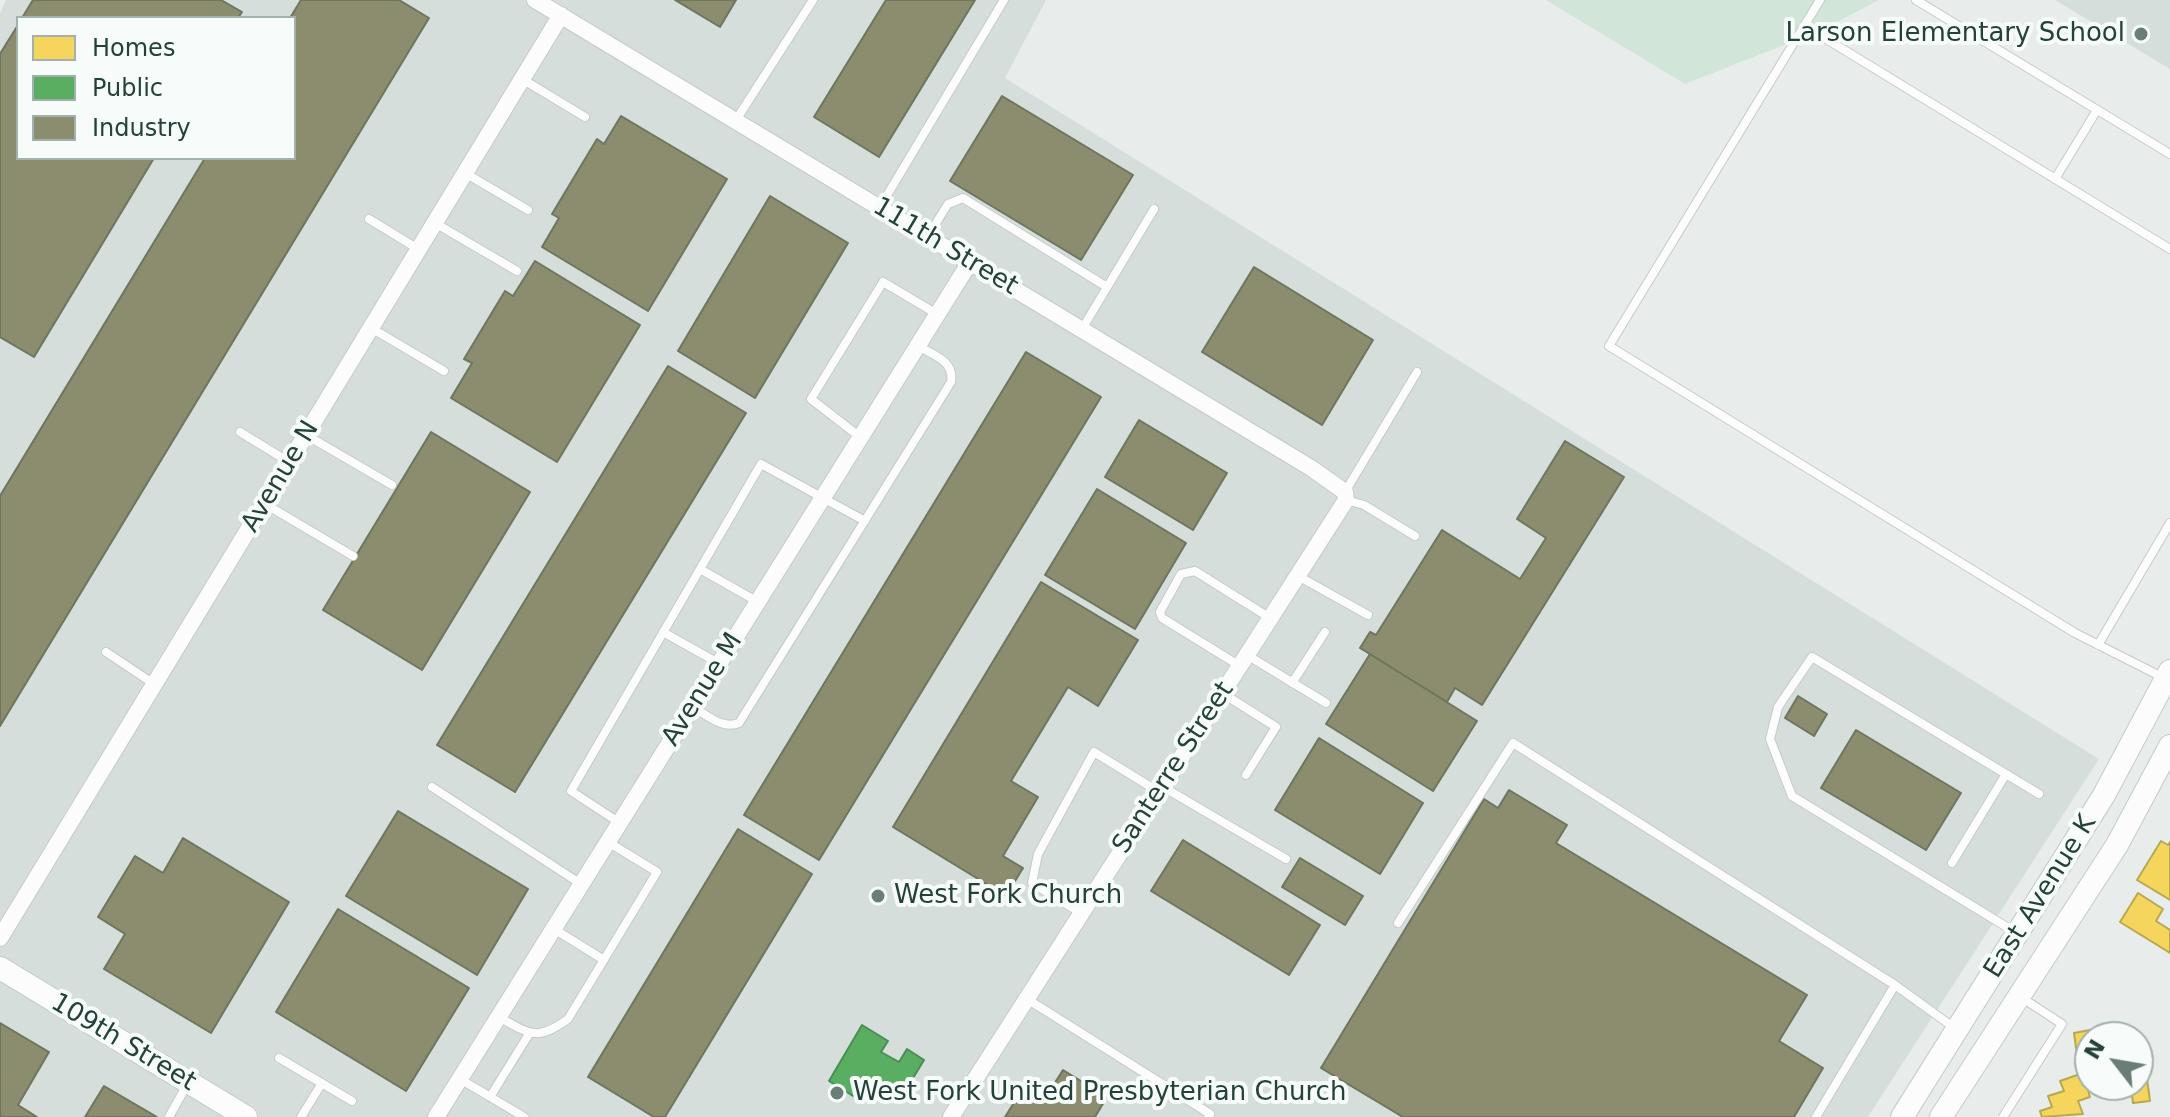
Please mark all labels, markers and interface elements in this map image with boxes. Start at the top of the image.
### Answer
legend [16,16,296,160]
place label: Larson Elementary School [1785,18,2125,50]
marker: Larson Elementary School [2132,25,2150,43]
text: Homes [92,34,175,62]
text: Public [92,74,163,102]
text: Industry [92,114,191,142]
street label: 111th Street [867,192,1023,302]
street label: Avenue N [236,416,326,538]
street label: Avenue M [656,628,750,752]
street label: Santerre Street [1107,676,1241,860]
street label: East Avenue K [1978,810,2104,984]
place label: West Fork Church [894,880,1122,912]
marker: West Fork Church [869,887,887,905]
street label: 109th Street [45,988,201,1098]
north arrow [2074,1021,2154,1101]
text: N [2079,1035,2110,1064]
place label: West Fork United Presbyterian Church [853,1077,1346,1109]
marker: West Fork United Presbyterian Church [828,1084,846,1102]

